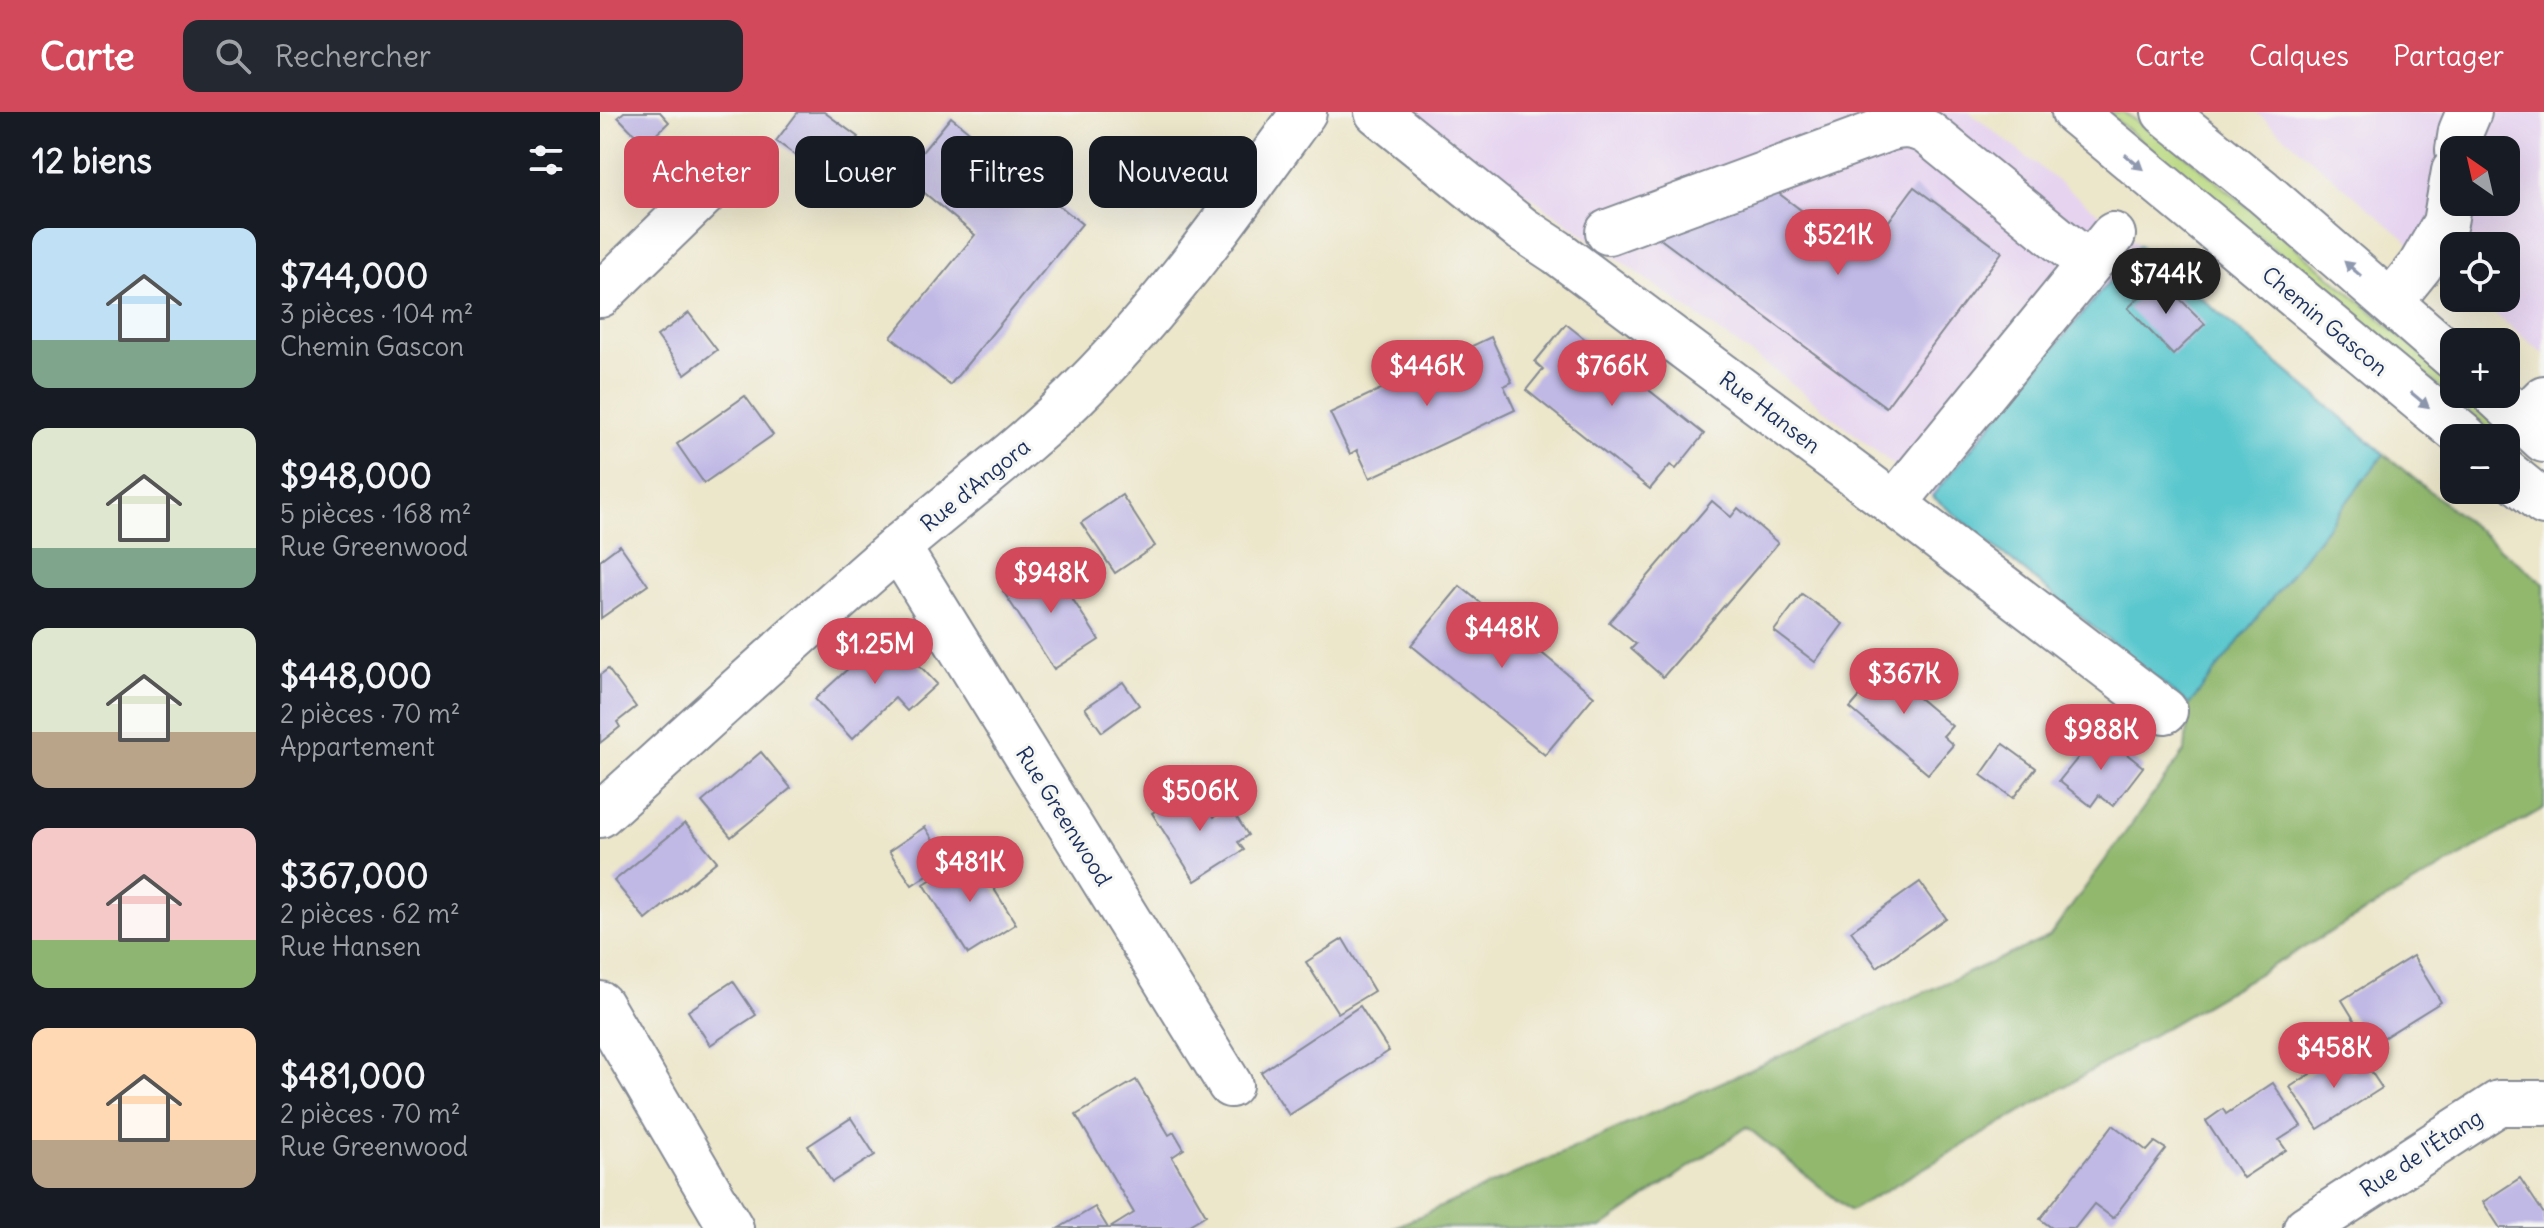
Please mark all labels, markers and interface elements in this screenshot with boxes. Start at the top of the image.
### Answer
search box [183,20,743,92]
text: Carte [40,33,135,80]
icon: search [211,34,255,78]
text: Rechercher [275,37,431,75]
text: Carte [2135,38,2205,74]
text: Calques [2249,38,2349,74]
text: Partager [2393,38,2504,74]
chip: Acheter [624,136,779,208]
chip: Louer [795,136,925,208]
chip: Filtres [941,136,1073,208]
chip: Nouveau [1089,136,1257,208]
north arrow [2440,136,2520,216]
map controls [2440,136,2520,504]
icon: filters [524,138,568,182]
text: 12 biens [32,139,152,182]
one-way arrow [2124,153,2144,170]
pin: $521K [1782,209,1894,277]
text: $521K [1803,218,1873,251]
button: locate [2440,232,2520,312]
pin: $744K [2110,248,2222,316]
text: $744,000 [280,254,428,297]
text: $744K [2130,257,2202,290]
icon: home [96,260,192,356]
street label: Chemin Gascon [2256,260,2394,382]
one-way arrow [2344,261,2363,279]
text: 3 pièces · 104 m² [280,297,474,330]
button: + [2440,328,2520,408]
text: Chemin Gascon [280,330,464,363]
pin: $446K [1371,340,1483,408]
pin: $766K [1556,340,1668,408]
text: $446K [1389,349,1465,382]
text: $766K [1576,349,1648,382]
street label: Rue Hansen [1714,365,1826,459]
one-way arrow [2410,391,2430,408]
button: − [2440,424,2520,504]
street label: Rue d'Angora [915,432,1035,538]
text: $948,000 [280,454,432,497]
icon: home [96,460,192,556]
text: 5 pièces · 168 m² [280,497,472,530]
text: Rue Greenwood [280,530,468,563]
pin: $948K [995,547,1107,615]
text: $948K [1013,556,1089,589]
pin: $448K [1446,602,1558,670]
text: $448K [1464,611,1540,644]
pin: $1.25M [810,618,940,686]
text: $1.25M [835,627,915,660]
pin: $367K [1848,648,1960,716]
text: $448,000 [280,654,432,697]
text: $367K [1868,657,1940,690]
icon: home [96,660,192,756]
text: 2 pièces · 70 m² [280,697,460,730]
pin: $988K [2045,704,2157,772]
text: $988K [2063,713,2139,746]
text: Appartement [280,730,435,763]
street label: Rue Greenwood [1010,741,1118,891]
pin: $506K [1144,765,1256,833]
text: $506K [1161,774,1239,807]
pin: $481K [914,836,1026,904]
text: $481K [935,845,1005,878]
text: $367,000 [280,854,429,897]
icon: home [96,860,192,956]
text: 2 pièces · 62 m² [280,897,460,930]
text: Rue Hansen [280,930,421,963]
pin: $458K [2278,1022,2390,1090]
text: $458K [2296,1031,2372,1064]
text: $481,000 [280,1054,426,1097]
icon: home [96,1060,192,1156]
text: 2 pièces · 70 m² [280,1097,460,1130]
street label: Rue de l'Étang [2355,1103,2487,1203]
text: Rue Greenwood [280,1130,468,1163]

